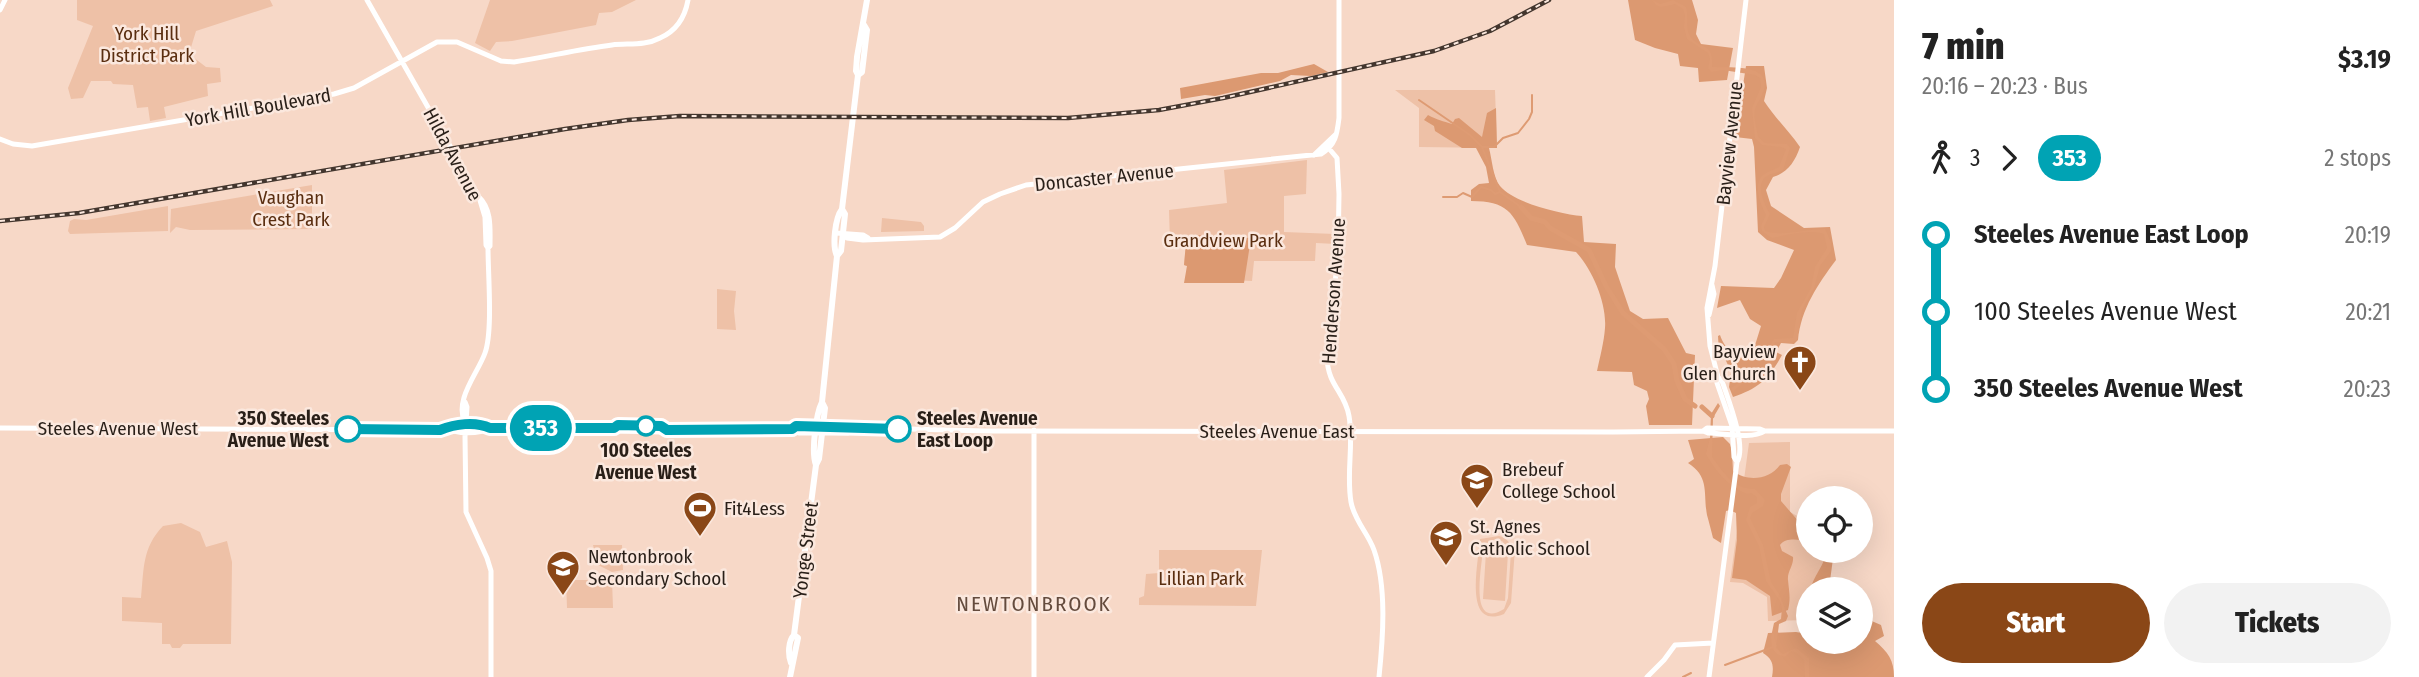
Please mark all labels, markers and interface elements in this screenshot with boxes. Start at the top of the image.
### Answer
park label: York Hill District Park [100,22,194,67]
text: 7 min [1922,23,2005,69]
text: $3.19 [2338,44,2391,75]
text: 20:16 – 20:23 · Bus [1922,72,2088,100]
street label: Bayview Avenue [1712,80,1747,206]
street label: York Hill Boulevard [183,83,333,132]
street label: Hilda Avenue [418,104,487,205]
icon: walk [1922,139,1960,177]
icon: forward [1990,139,2028,177]
text: 3 [1970,144,1980,172]
text: 353 [2052,144,2087,172]
text: 2 stops [2324,144,2391,172]
street label: Doncaster Avenue [1033,159,1175,196]
park label: Vaughan Crest Park [252,186,330,231]
street label: Henderson Avenue [1317,217,1350,365]
text: Steeles Avenue East Loop [1974,219,2249,250]
text: 20:19 [2345,221,2391,249]
park label: Grandview Park [1163,229,1283,252]
text: 100 Steeles Avenue West [1974,296,2237,327]
text: 20:21 [2345,298,2391,326]
place label: Bayview Glen Church [1683,340,1777,385]
church icon: Bayview Glen Church [1781,343,1819,392]
text: 350 Steeles Avenue West [1974,373,2243,404]
text: 20:23 [2344,375,2391,403]
line badge: 353 [501,405,581,451]
place label: 350 Steeles Avenue West [227,407,330,452]
place label: Steeles Avenue East Loop [917,407,1038,452]
text: 353 [524,414,558,442]
marker: 350 Steeles Avenue West [335,416,361,442]
marker: 100 Steeles Avenue West [636,416,656,436]
marker: Steeles Avenue East Loop [885,416,911,442]
street label: Steeles Avenue West [38,417,199,440]
street label: Steeles Avenue East [1200,420,1355,443]
place label: 100 Steeles Avenue West [594,439,697,484]
place label: Brebeuf College School [1502,458,1616,503]
school or university icon: Brebeuf College School [1458,461,1496,510]
map controls [1796,486,1873,654]
button: locate [1796,486,1873,563]
sports icon: Fit4Less [681,489,719,538]
place label: Fit4Less [724,497,785,520]
street label: Yonge Street [788,499,823,600]
place label: St. Agnes Catholic School [1470,515,1590,560]
school or university icon: St. Agnes Catholic School [1427,518,1465,567]
place label: Newtonbrook Secondary School [588,545,726,590]
school or university icon: Newtonbrook Secondary School [544,548,582,597]
park label: Lillian Park [1158,567,1244,590]
button: layers [1796,577,1873,654]
button: Start [1922,583,2150,663]
button: Tickets [2164,583,2391,663]
district label: NEWTONBROOK [956,591,1112,617]

